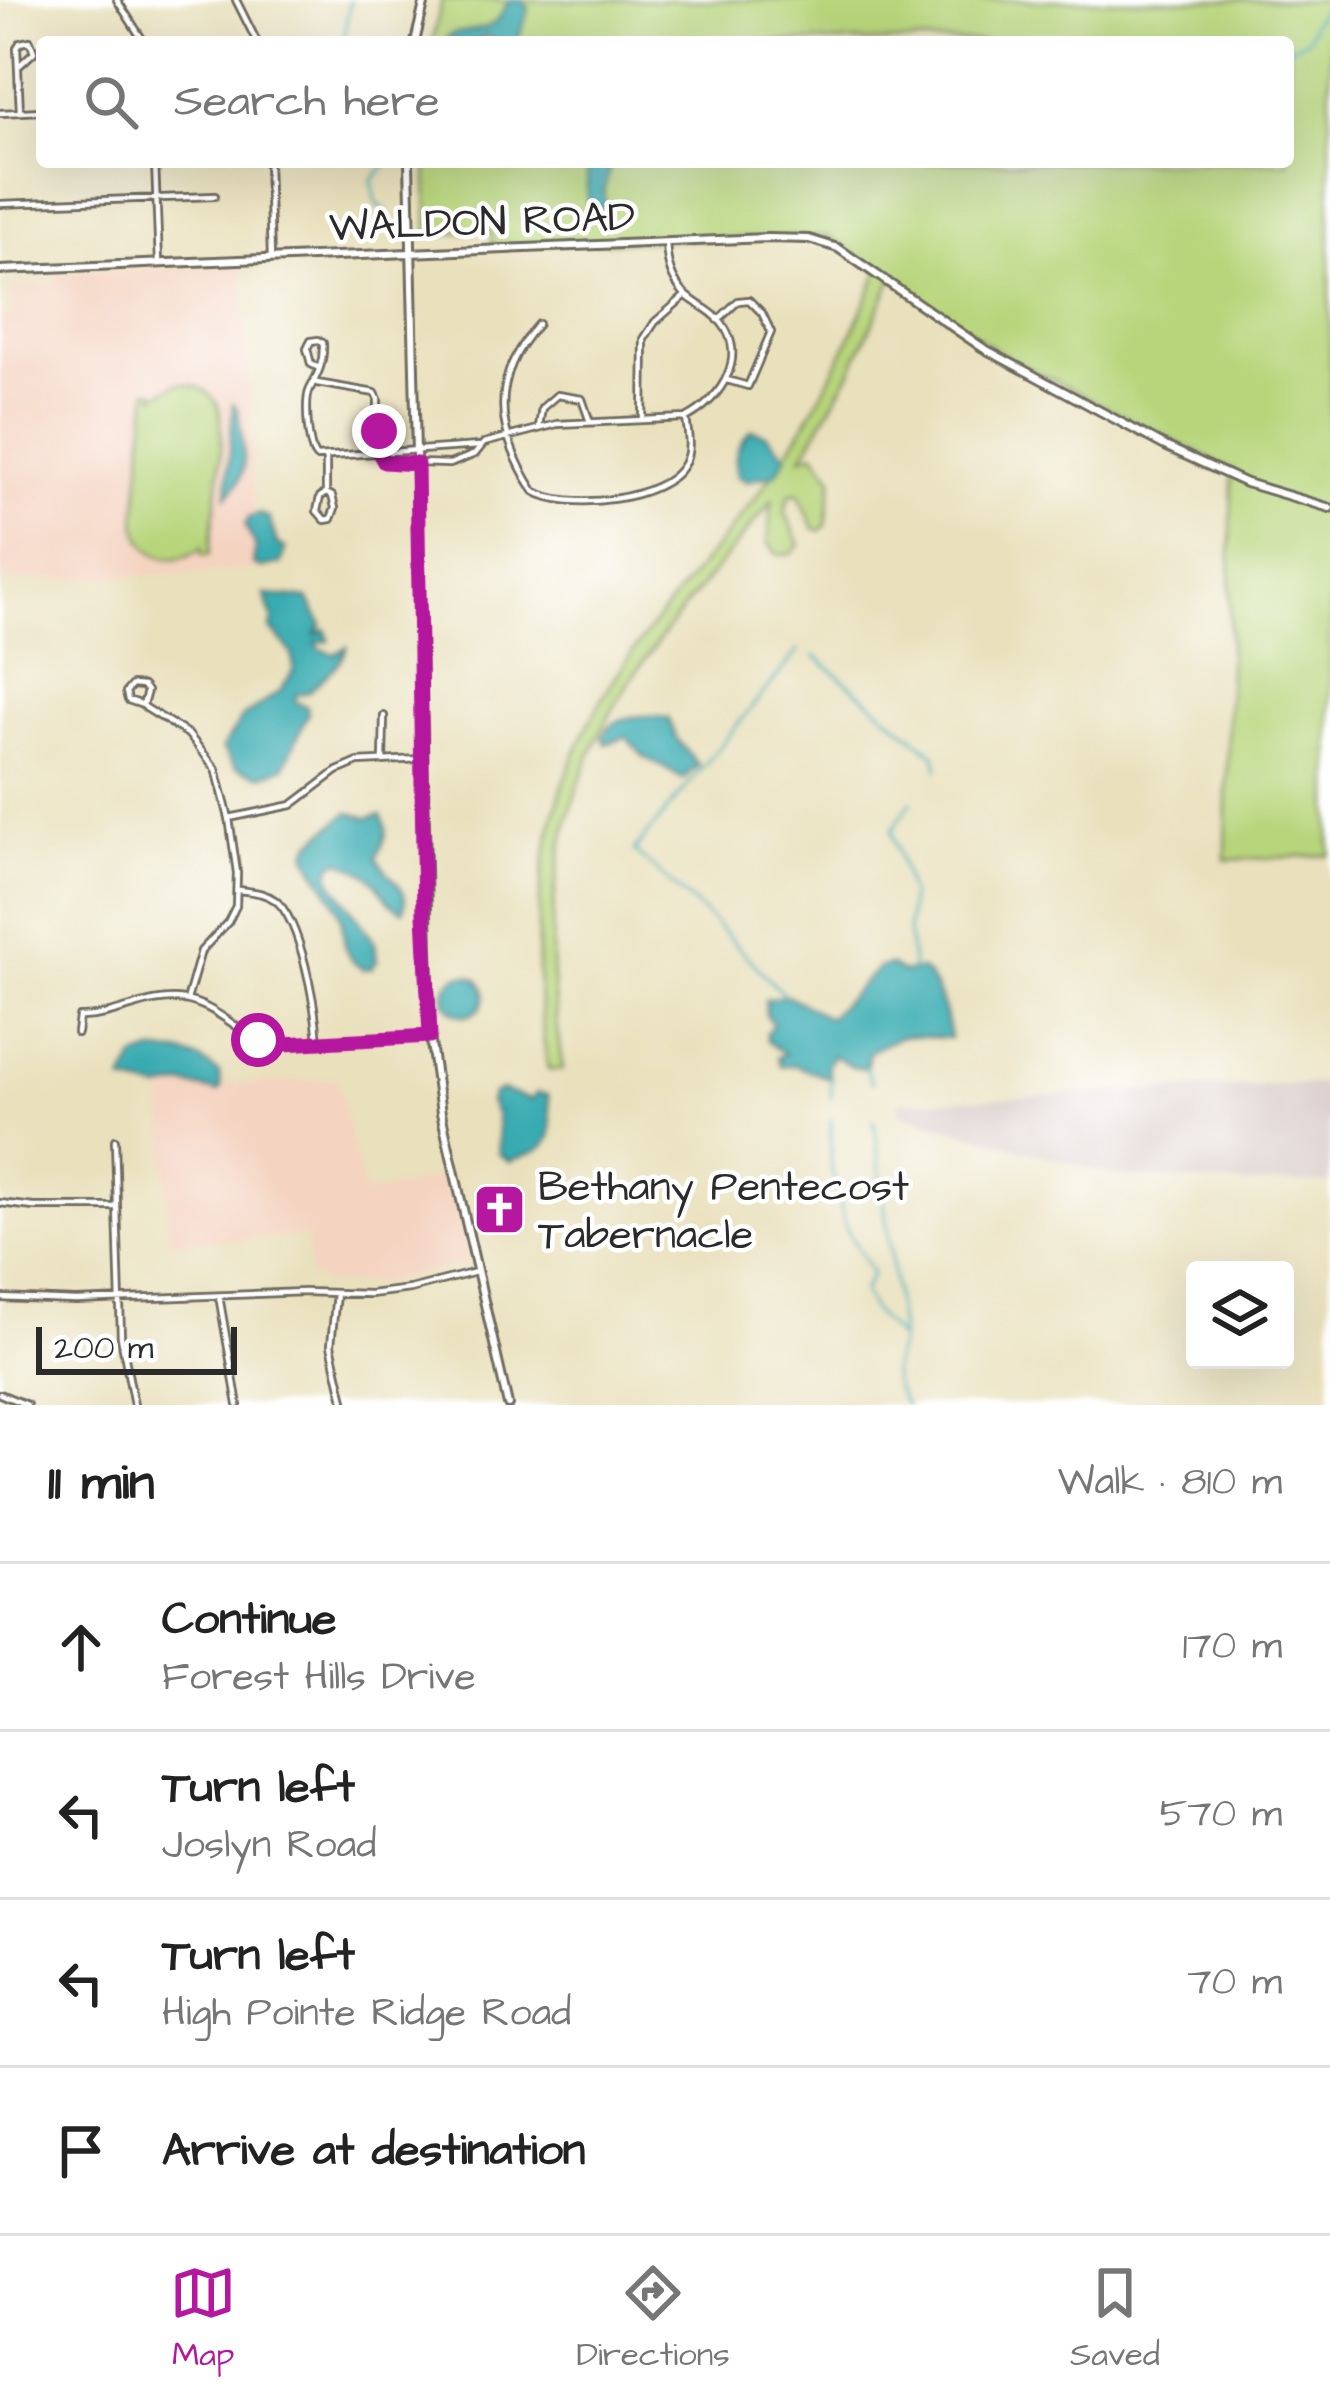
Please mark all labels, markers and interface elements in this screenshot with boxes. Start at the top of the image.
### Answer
search box [36,36,1294,168]
icon: search [78,69,144,135]
text: Search here [174,71,440,133]
street label: WALDON ROAD [328,189,636,257]
route end [352,404,406,458]
route start [231,1013,285,1067]
place label: Bethany Pentecost Tabernacle [538,1159,909,1265]
church icon: Bethany Pentecost Tabernacle [471,1181,527,1237]
map controls [1186,1261,1294,1369]
button: layers [1186,1261,1294,1369]
scale bar [36,1321,237,1374]
text: 200 m [54,1325,153,1371]
text: 11 min [48,1448,154,1519]
text: Walk · 810 m [1058,1456,1282,1510]
text: Continue [162,1589,336,1651]
icon: ahead [48,1614,114,1680]
text: 170 m [1182,1620,1282,1674]
text: Forest Hills Drive [162,1651,476,1705]
text: Turn left [162,1757,355,1819]
icon: left [48,1782,114,1848]
text: 570 m [1160,1788,1282,1842]
text: Joslyn Road [162,1819,376,1873]
text: Turn left [162,1925,355,1987]
icon: left [48,1950,114,2016]
text: 70 m [1187,1956,1282,2010]
text: High Pointe Ridge Road [162,1987,571,2041]
icon: arrive [48,2118,114,2184]
text: Arrive at destination [162,2120,585,2182]
tab: Map [170,2260,236,2378]
tab: Directions [576,2260,730,2378]
tab: Saved [1070,2260,1160,2378]

